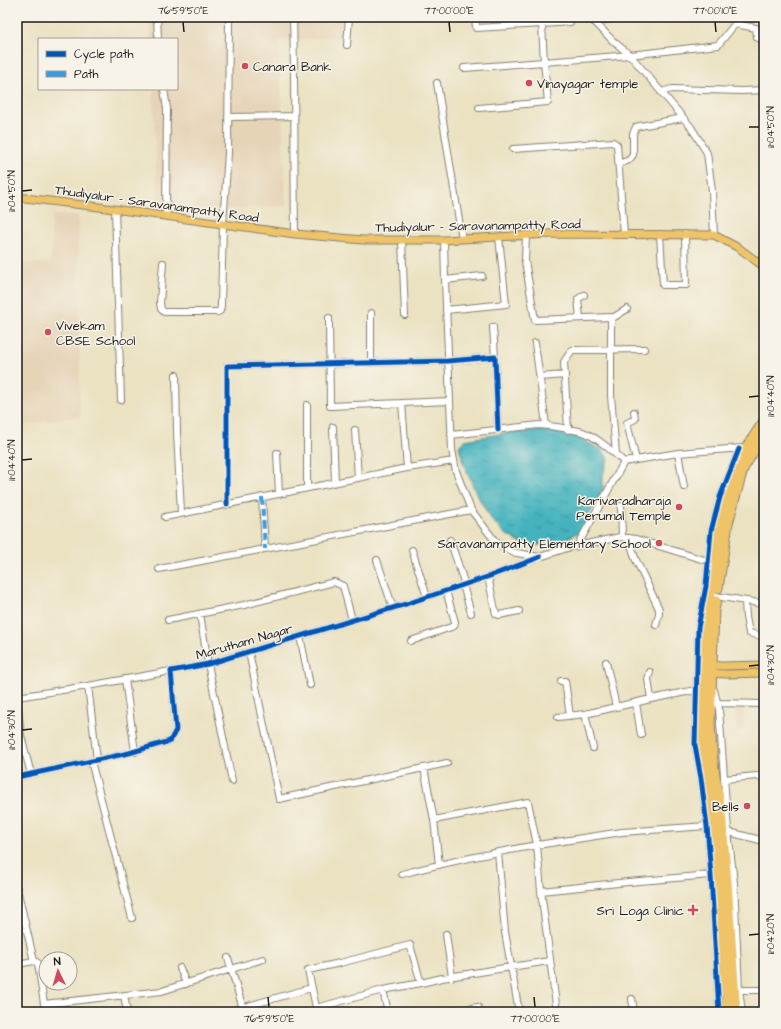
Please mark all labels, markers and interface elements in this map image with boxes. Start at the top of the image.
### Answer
text: 76°59'50"E [158,4,208,18]
text: 77°00'00"E [424,4,474,18]
text: 77°00'10"E [693,4,737,18]
legend [38,38,178,90]
text: Cycle path [74,46,133,64]
place label: Canara Bank [253,58,331,76]
marker: Canara Bank [240,61,250,71]
text: Path [74,66,99,83]
place label: Vinayagar temple [537,75,638,94]
marker: Vinayagar temple [524,78,534,88]
text: 11°04'50"N [764,106,778,148]
text: 11°04'50"N [5,170,19,212]
street label: Thudiyalur - Saravanampatty Road [54,181,260,228]
street label: Thudiyalur - Saravanampatty Road [375,215,581,238]
place label: Vivekam CBSE School [56,317,135,350]
marker: Vivekam CBSE School [43,327,53,337]
text: 11°04'40"N [764,375,778,417]
text: 11°04'40"N [5,439,19,481]
place label: Karivaradharaja Perumal Temple [576,492,671,525]
marker: Karivaradharaja Perumal Temple [674,502,684,512]
place label: Saravanampatty Elementary School [437,535,651,554]
marker: Saravanampatty Elementary School [654,538,664,548]
street label: Marutham Nagar [194,620,295,665]
text: 11°04'30"N [764,645,778,685]
text: 11°04'30"N [5,710,19,750]
place label: Bells [712,798,739,816]
marker: Bells [742,801,752,811]
place label: Sri Loga Clinic [597,902,684,921]
marker: Sri Loga Clinic [687,904,699,916]
text: 11°04'20"N [764,914,778,954]
north arrow [38,951,78,991]
text: N [53,954,61,969]
text: 76°59'50"E [244,1012,294,1026]
text: 77°00'00"E [510,1012,560,1026]

